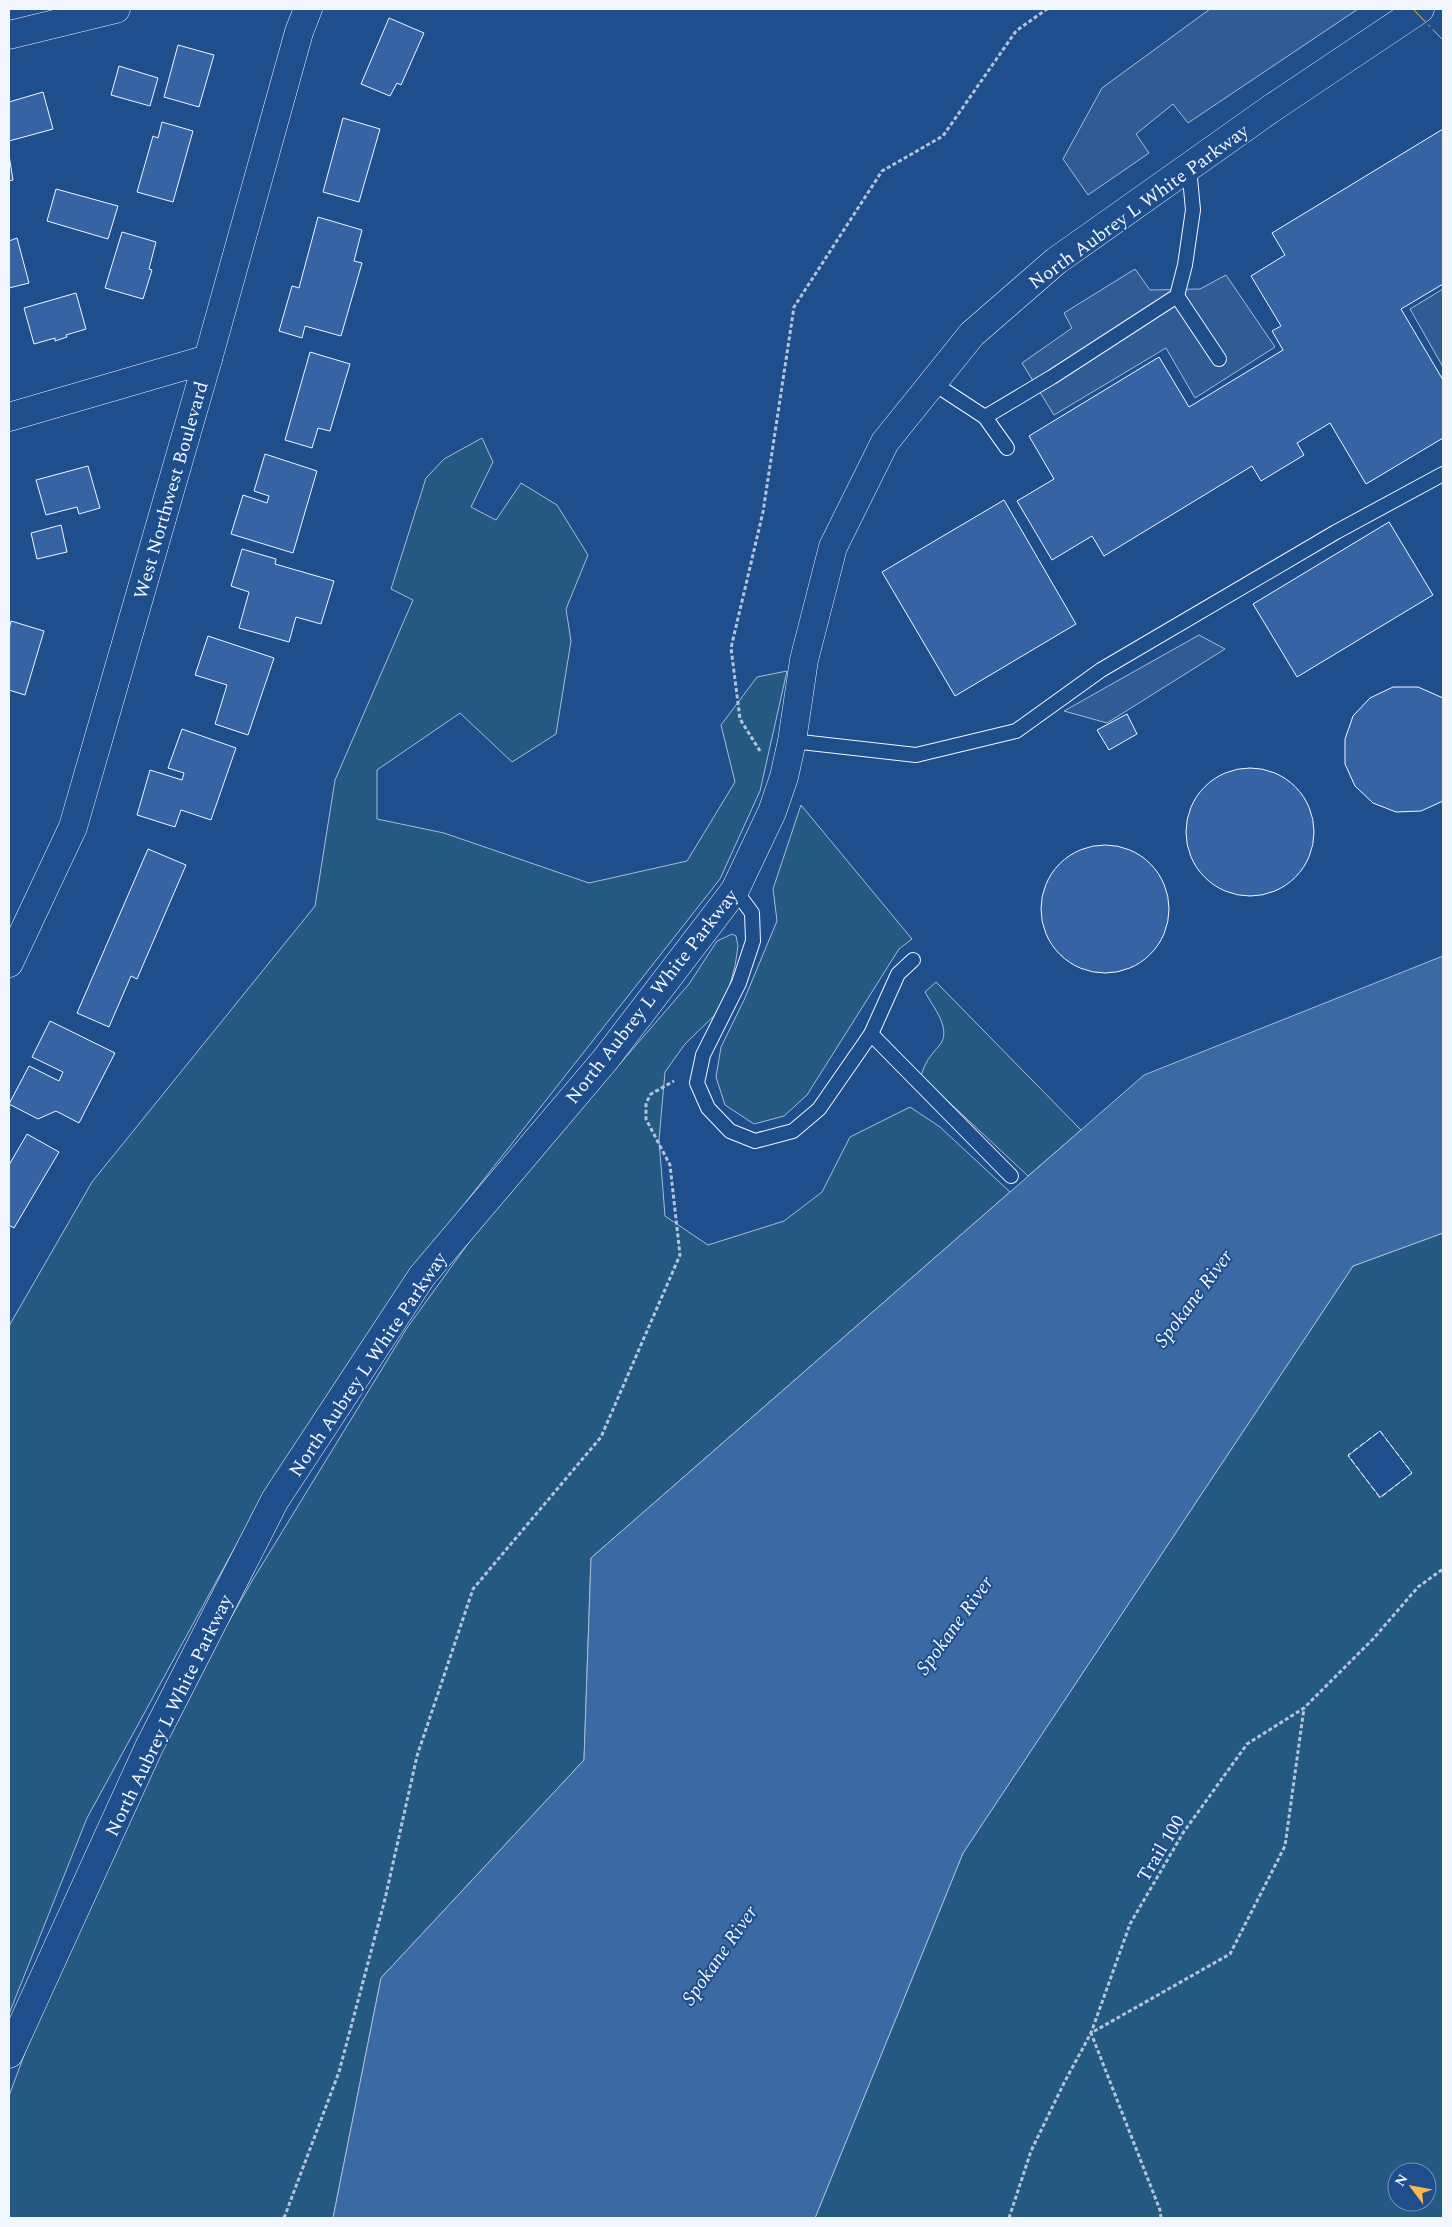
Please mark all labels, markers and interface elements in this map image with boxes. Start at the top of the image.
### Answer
street label: North Aubrey L White Parkway [1023,117,1256,297]
street label: West Northwest Boulevard [126,378,216,603]
street label: North Aubrey L White Parkway [559,882,746,1111]
water label: Spokane River [1147,1242,1241,1354]
street label: North Aubrey L White Parkway [282,1246,455,1483]
water label: Spokane River [909,1569,1002,1681]
street label: North Aubrey L White Parkway [98,1589,241,1842]
street label: Trail 100 [1130,1810,1193,1888]
water label: Spokane River [674,1899,766,2012]
north arrow [1387,2162,1437,2212]
text: N [1389,2170,1413,2191]

